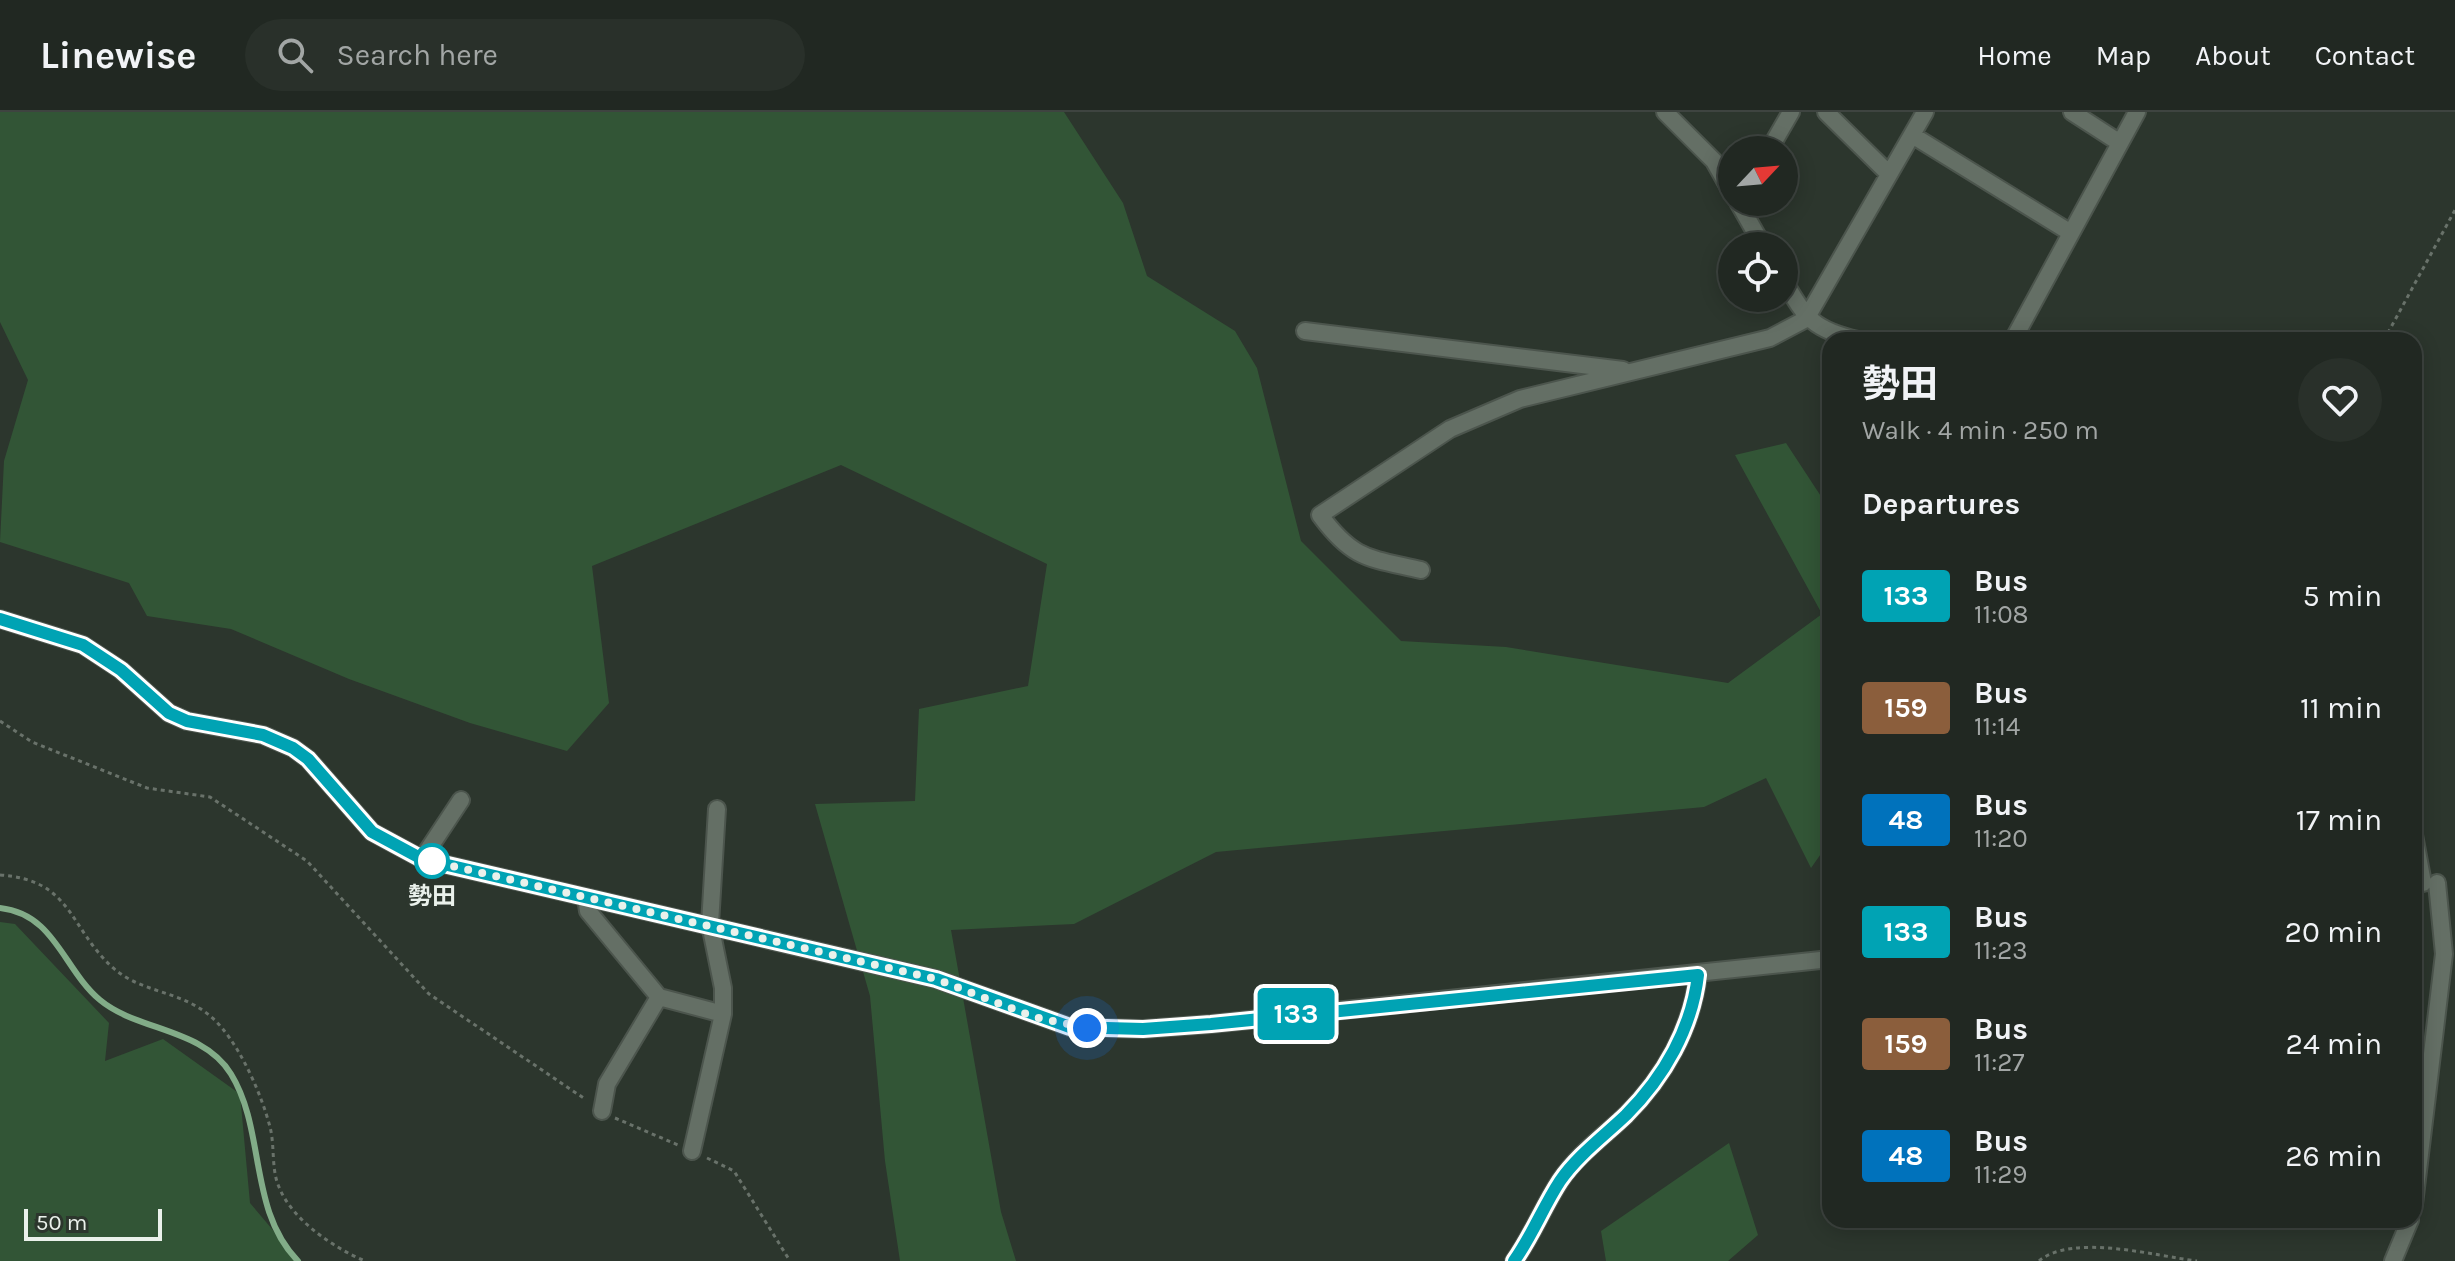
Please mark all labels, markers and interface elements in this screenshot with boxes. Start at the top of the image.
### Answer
search box [245,19,805,91]
text: Linewise [40,33,197,78]
icon: search [273,33,317,77]
text: Search here [337,37,498,73]
text: Home [1977,39,2052,72]
text: Map [2096,39,2151,72]
text: About [2195,39,2271,72]
text: Contact [2315,39,2415,72]
north arrow [1718,136,1798,216]
map controls [1718,136,1798,312]
button: locate [1718,232,1798,312]
button: heart [2298,358,2382,442]
text: 勢田 [1862,362,1938,407]
text: Walk · 4 min · 250 m [1862,415,2099,446]
text: Departures [1862,486,2020,522]
text: Bus [1974,563,2028,599]
text: 5 min [2303,578,2382,614]
text: 133 [1884,579,1928,612]
text: 11:08 [1974,599,2029,630]
text: Bus [1974,675,2028,711]
text: 11 min [2300,690,2382,726]
text: 159 [1884,691,1928,724]
text: 11:14 [1974,711,2020,742]
text: Bus [1974,787,2028,823]
text: 17 min [2296,802,2382,838]
text: 48 [1889,803,1923,836]
text: 11:20 [1974,823,2028,854]
marker: 勢田 [415,844,449,878]
place label: 勢田 [408,882,456,910]
text: Bus [1974,899,2028,935]
text: 20 min [2285,914,2382,950]
text: 133 [1884,915,1928,948]
text: 11:23 [1974,935,2028,966]
line badge: 133 [1250,988,1342,1040]
text: 133 [1274,997,1318,1030]
your location [1067,1008,1107,1048]
text: Bus [1974,1011,2028,1047]
text: 24 min [2286,1026,2382,1062]
text: 159 [1884,1027,1928,1060]
text: 11:27 [1974,1047,2024,1078]
text: Bus [1974,1123,2028,1159]
text: 26 min [2285,1138,2382,1174]
text: 48 [1889,1139,1923,1172]
text: 11:29 [1974,1159,2027,1190]
scale bar [24,1205,162,1241]
text: 50 m [36,1210,87,1236]

